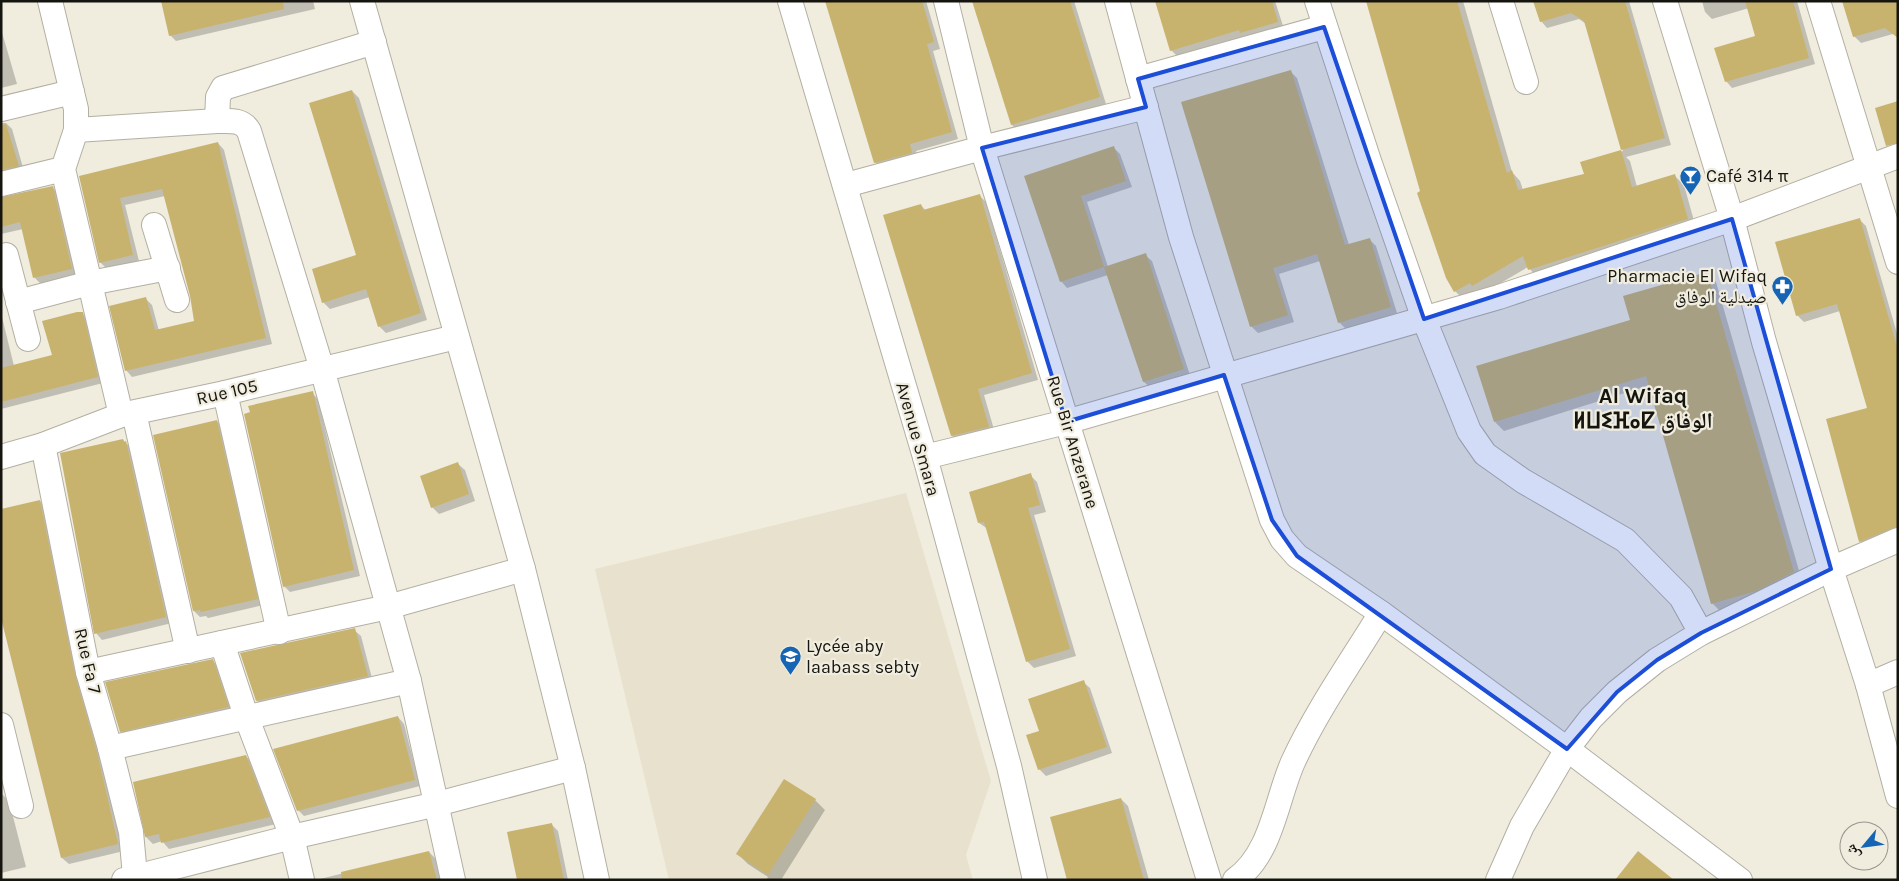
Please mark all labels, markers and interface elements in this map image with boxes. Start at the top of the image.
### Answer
bar icon: Café 314 π [1678,164,1702,195]
place label: Café 314 π [1706,165,1789,187]
place label: Pharmacie El Wifaq صيدلية الوفاق [1607,265,1767,308]
pharmacy icon: Pharmacie El Wifaq صيدلية الوفاق [1771,274,1795,305]
street label: Rue Bir Anzerane [1042,373,1104,511]
street label: Rue 105 [194,374,260,410]
street label: Avenue Smara [891,379,945,499]
district label: Al Wifaq ⵍⵡⵉⴼⴰⵇ الوفاق [1573,383,1713,434]
street label: Rue Fa 7 [70,626,106,697]
place label: Lycée aby laabass sebty [806,635,920,678]
school or university icon: Lycée aby laabass sebty [778,644,802,675]
north arrow [1839,821,1889,871]
text: ش [1842,841,1864,863]

